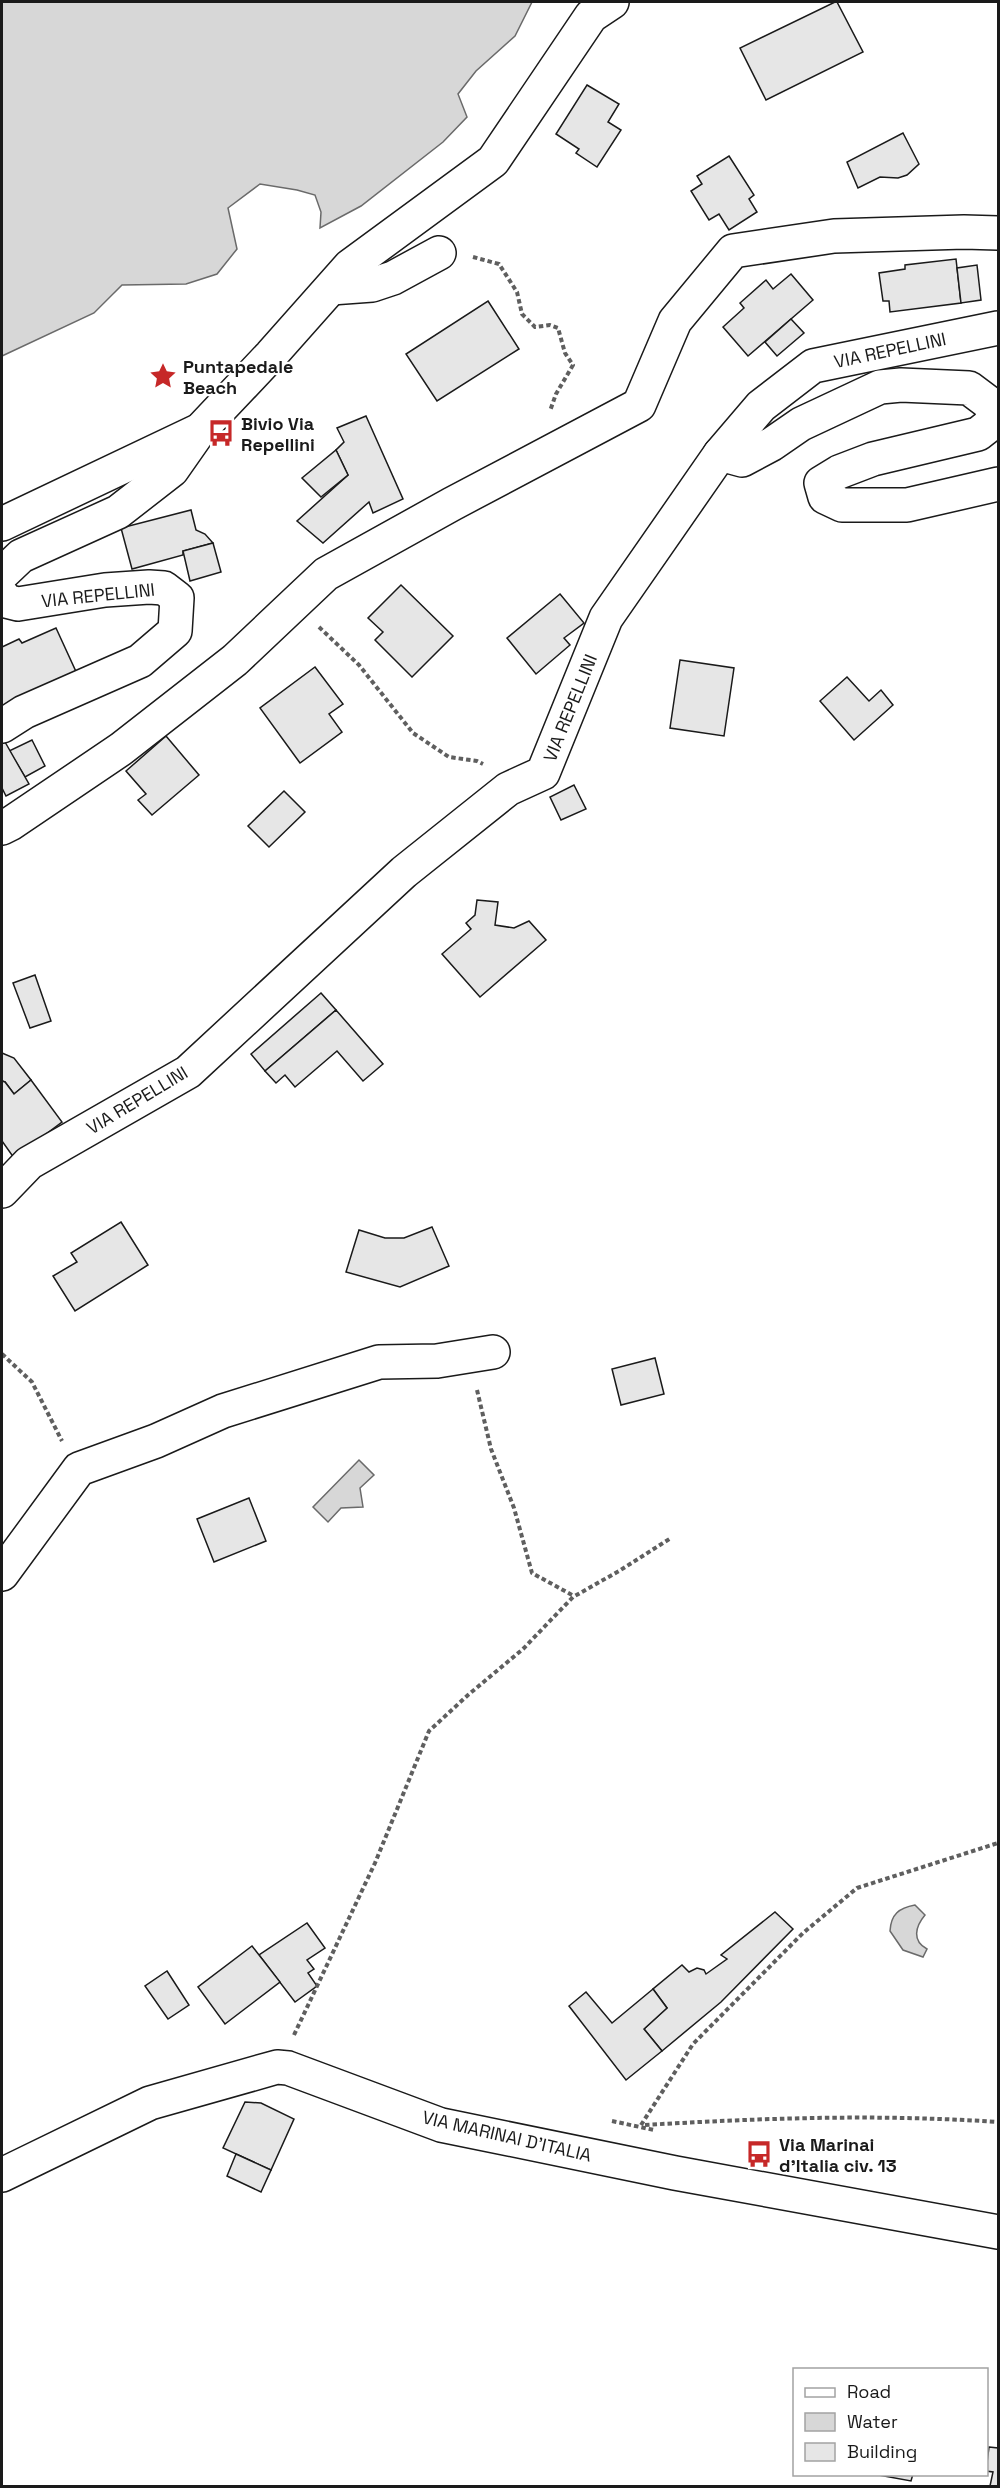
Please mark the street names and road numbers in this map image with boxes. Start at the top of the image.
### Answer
street label: VIA REPELLINI [832,327,948,373]
street label: VIA REPELLINI [40,578,156,612]
street label: VIA REPELLINI [538,651,602,765]
street label: VIA REPELLINI [82,1061,192,1139]
street label: VIA MARINAI D'ITALIA [420,2105,594,2167]

